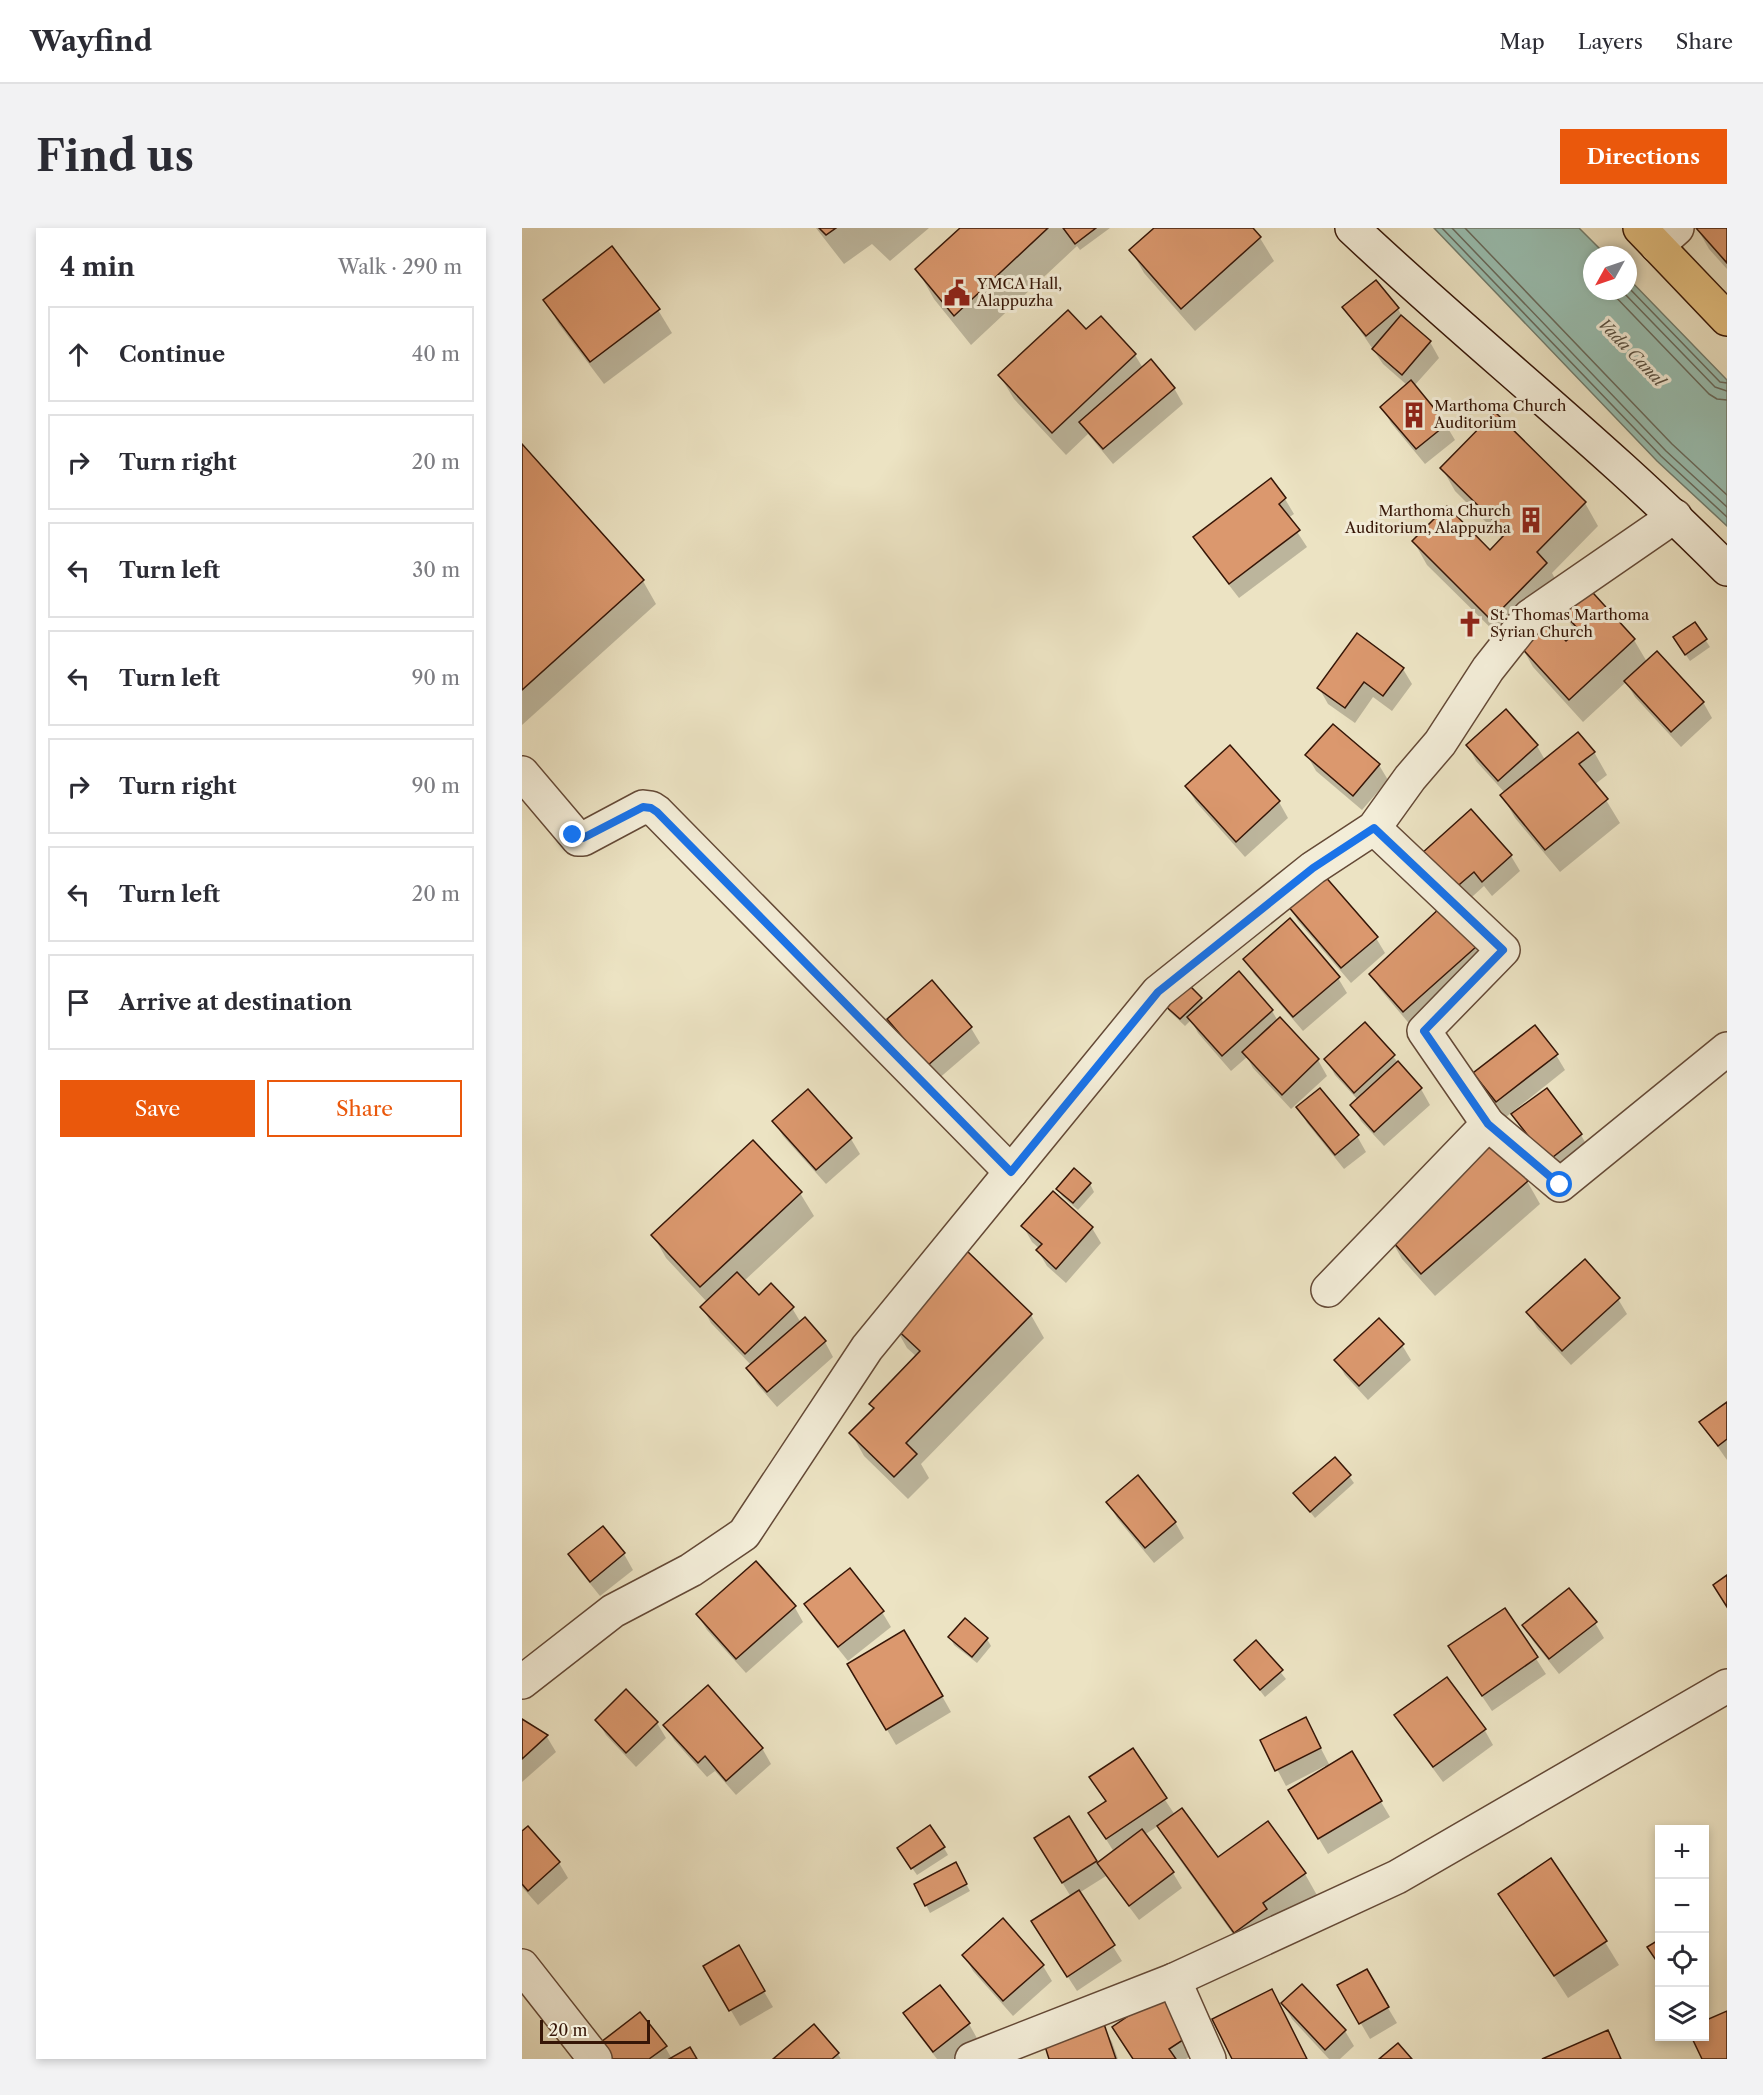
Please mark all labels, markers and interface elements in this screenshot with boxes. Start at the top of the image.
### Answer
text: Wayfind [30,24,152,58]
text: Map [1500,29,1545,54]
text: Layers [1578,29,1643,54]
text: Share [1676,29,1733,54]
button: Directions [1560,129,1727,184]
text: Find us [36,130,194,182]
north arrow [1583,246,1637,300]
text: 4 min [60,251,135,283]
text: Walk · 290 m [338,255,462,279]
place label: YMCA Hall, Alappuzha [976,274,1062,310]
public building icon: YMCA Hall, Alappuzha [942,278,972,308]
water label: Vada Canal [1594,314,1671,392]
icon: ahead [62,338,95,371]
text: Continue [119,341,225,368]
text: 40 m [412,342,460,366]
place label: Marthoma Church Auditorium [1433,396,1567,432]
building icon: Marthoma Church Auditorium [1399,400,1429,430]
icon: right [62,446,95,479]
text: Turn right [119,449,237,476]
text: 20 m [412,450,460,474]
place label: Marthoma Church Auditorium, Alappuzha [1344,501,1512,537]
building icon: Marthoma Church Auditorium, Alappuzha [1516,505,1546,535]
icon: left [62,554,95,587]
text: Turn left [119,557,220,584]
text: 30 m [412,558,460,582]
place label: St. Thomas Marthoma Syrian Church [1490,605,1649,641]
church icon: St. Thomas Marthoma Syrian Church [1455,609,1485,639]
icon: left [62,662,95,695]
text: Turn left [119,665,220,692]
text: 90 m [412,666,460,690]
icon: right [62,770,95,803]
text: Turn right [119,773,237,800]
text: 90 m [412,774,460,798]
route end [559,821,585,847]
icon: left [62,878,95,911]
text: Turn left [119,881,220,908]
text: 20 m [412,882,460,906]
icon: arrive [62,986,95,1019]
text: Arrive at destination [119,989,352,1016]
button: Save [60,1080,255,1137]
button: Share [267,1080,462,1137]
route start [1546,1171,1572,1197]
map controls [1655,1825,1709,2041]
button: + [1655,1825,1709,1879]
button: − [1655,1879,1709,1933]
button: locate [1655,1933,1709,1987]
button: layers [1655,1987,1709,2041]
scale bar [540,2017,650,2044]
text: 20 m [549,2020,588,2040]

